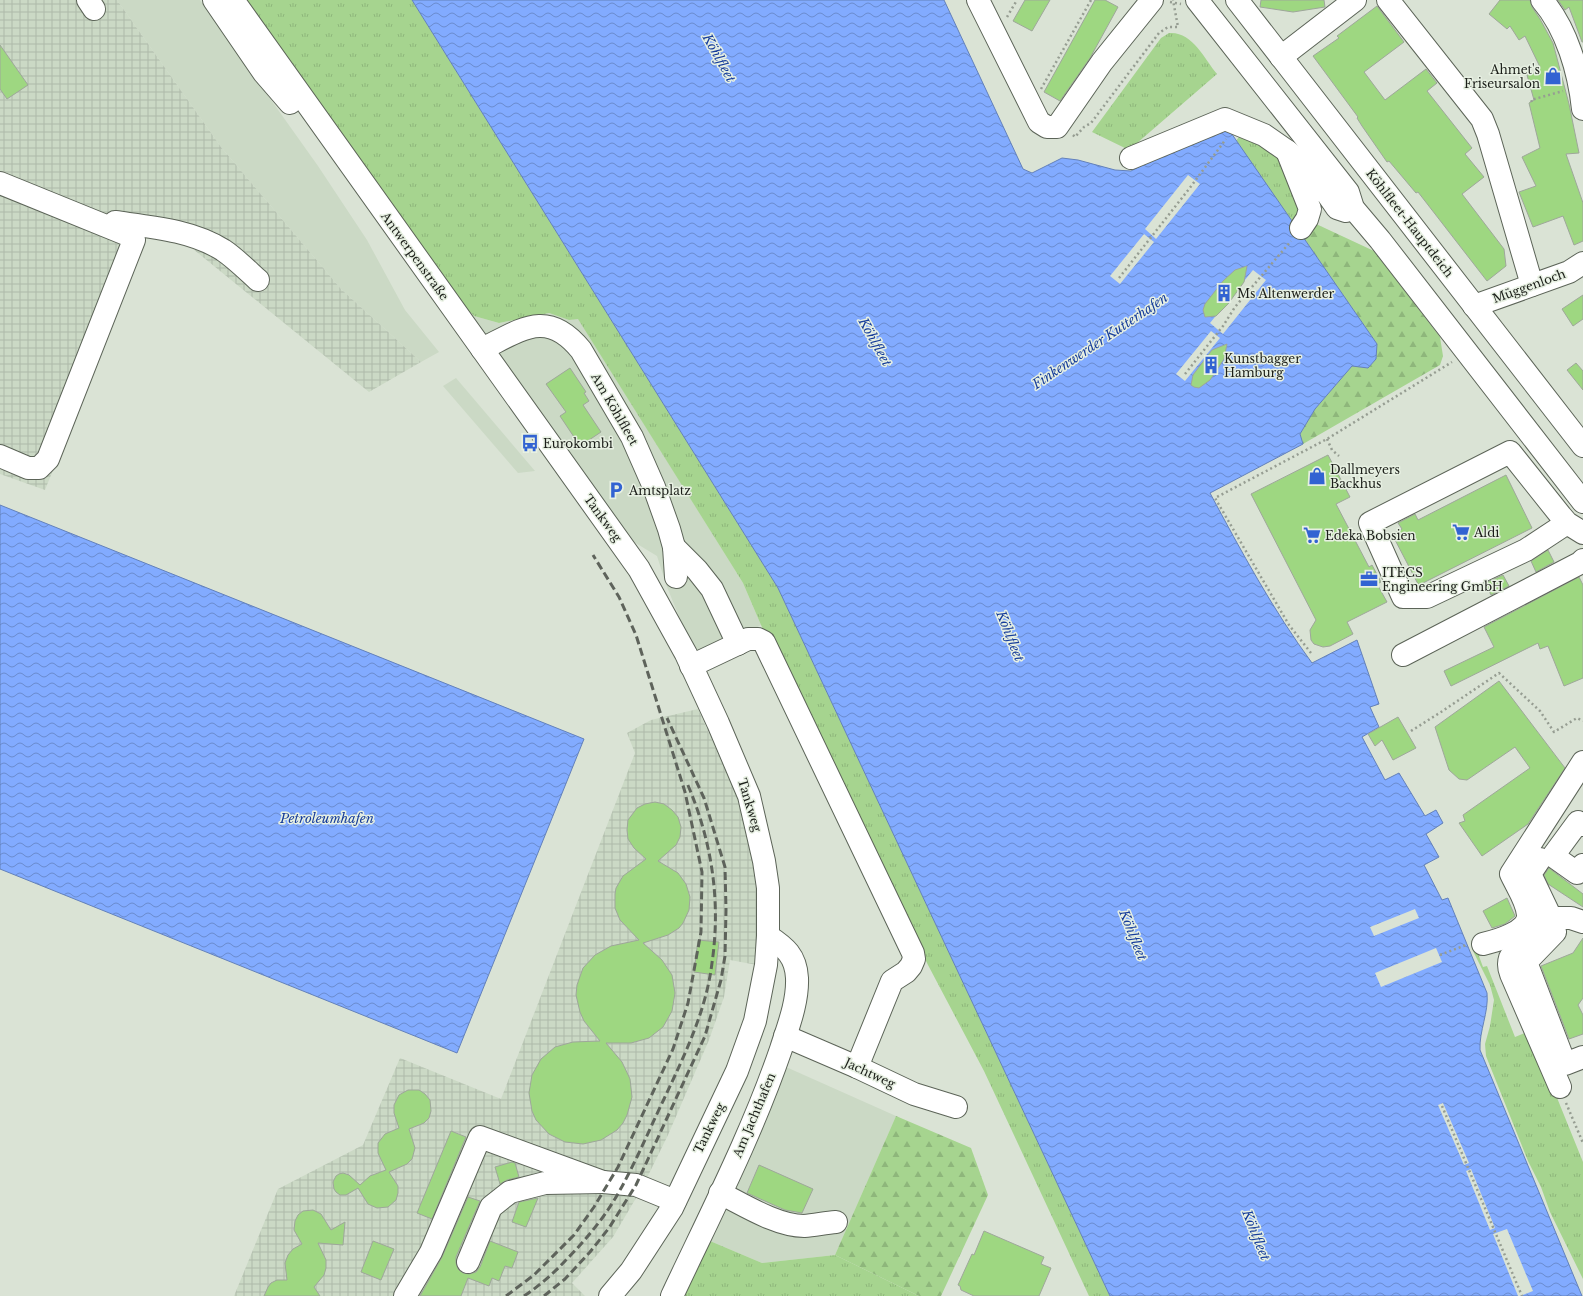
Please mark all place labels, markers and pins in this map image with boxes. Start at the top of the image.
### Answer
place label: Ahmet's Friseursalon [1464,62,1540,91]
shop icon: Ahmet's Friseursalon [1543,66,1563,86]
building icon: Ms Altenwerder [1214,283,1234,303]
place label: Ms Altenwerder [1237,286,1335,301]
place label: Kunstbagger Hamburg [1224,351,1301,380]
building icon: Kunstbagger Hamburg [1201,355,1221,375]
bus stop icon: Eurokombi [520,433,540,453]
place label: Eurokombi [543,436,613,451]
place label: Dallmeyers Backhus [1330,462,1400,491]
shop icon: Dallmeyers Backhus [1307,466,1327,486]
parking icon: Amtsplatz [606,480,626,500]
place label: Amtsplatz [628,483,691,498]
supermarket icon: Aldi [1451,522,1471,542]
supermarket icon: Edeka Bobsien [1302,525,1322,545]
place label: Aldi [1473,525,1499,540]
place label: Edeka Bobsien [1325,528,1416,543]
place label: ITECS Engineering GmbH [1382,565,1503,594]
office icon: ITECS Engineering GmbH [1359,569,1379,589]

